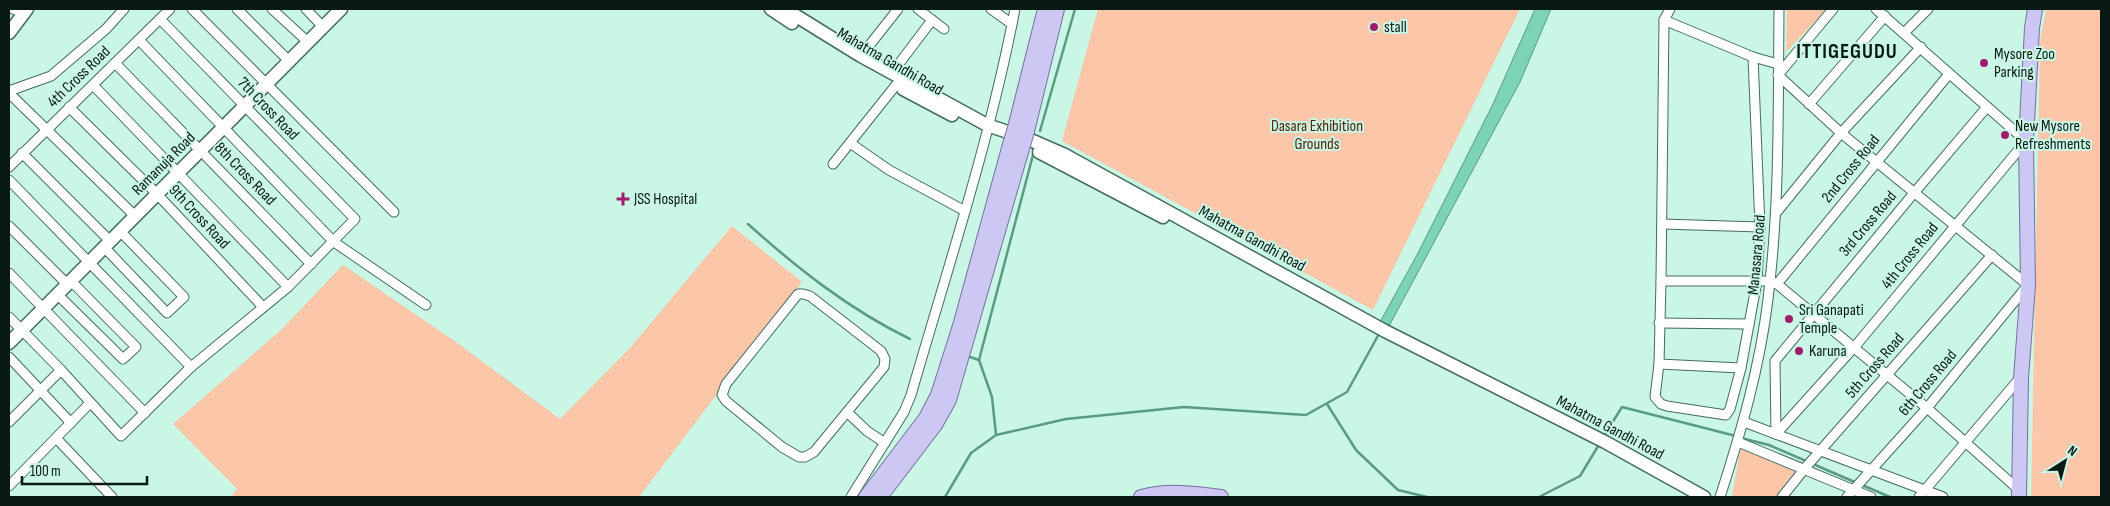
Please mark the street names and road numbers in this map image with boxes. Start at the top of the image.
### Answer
street label: Mahatma Gandhi Road [834,24,946,100]
street label: 4th Cross Road [44,42,114,112]
street label: 7th Cross Road [233,74,303,144]
street label: Ramanuja Road [128,128,200,200]
street label: 2nd Cross Road [1818,131,1884,207]
street label: 8th Cross Road [210,138,280,210]
street label: 9th Cross Road [165,181,233,253]
street label: 3rd Cross Road [1835,187,1901,261]
street label: Mahatma Gandhi Road [1195,202,1309,276]
street label: Manasara Road [1744,214,1770,296]
street label: 4th Cross Road [1877,219,1943,293]
street label: 5th Cross Road [1842,330,1908,402]
street label: 6th Cross Road [1895,346,1961,420]
street label: Mahatma Gandhi Road [1553,392,1667,464]

